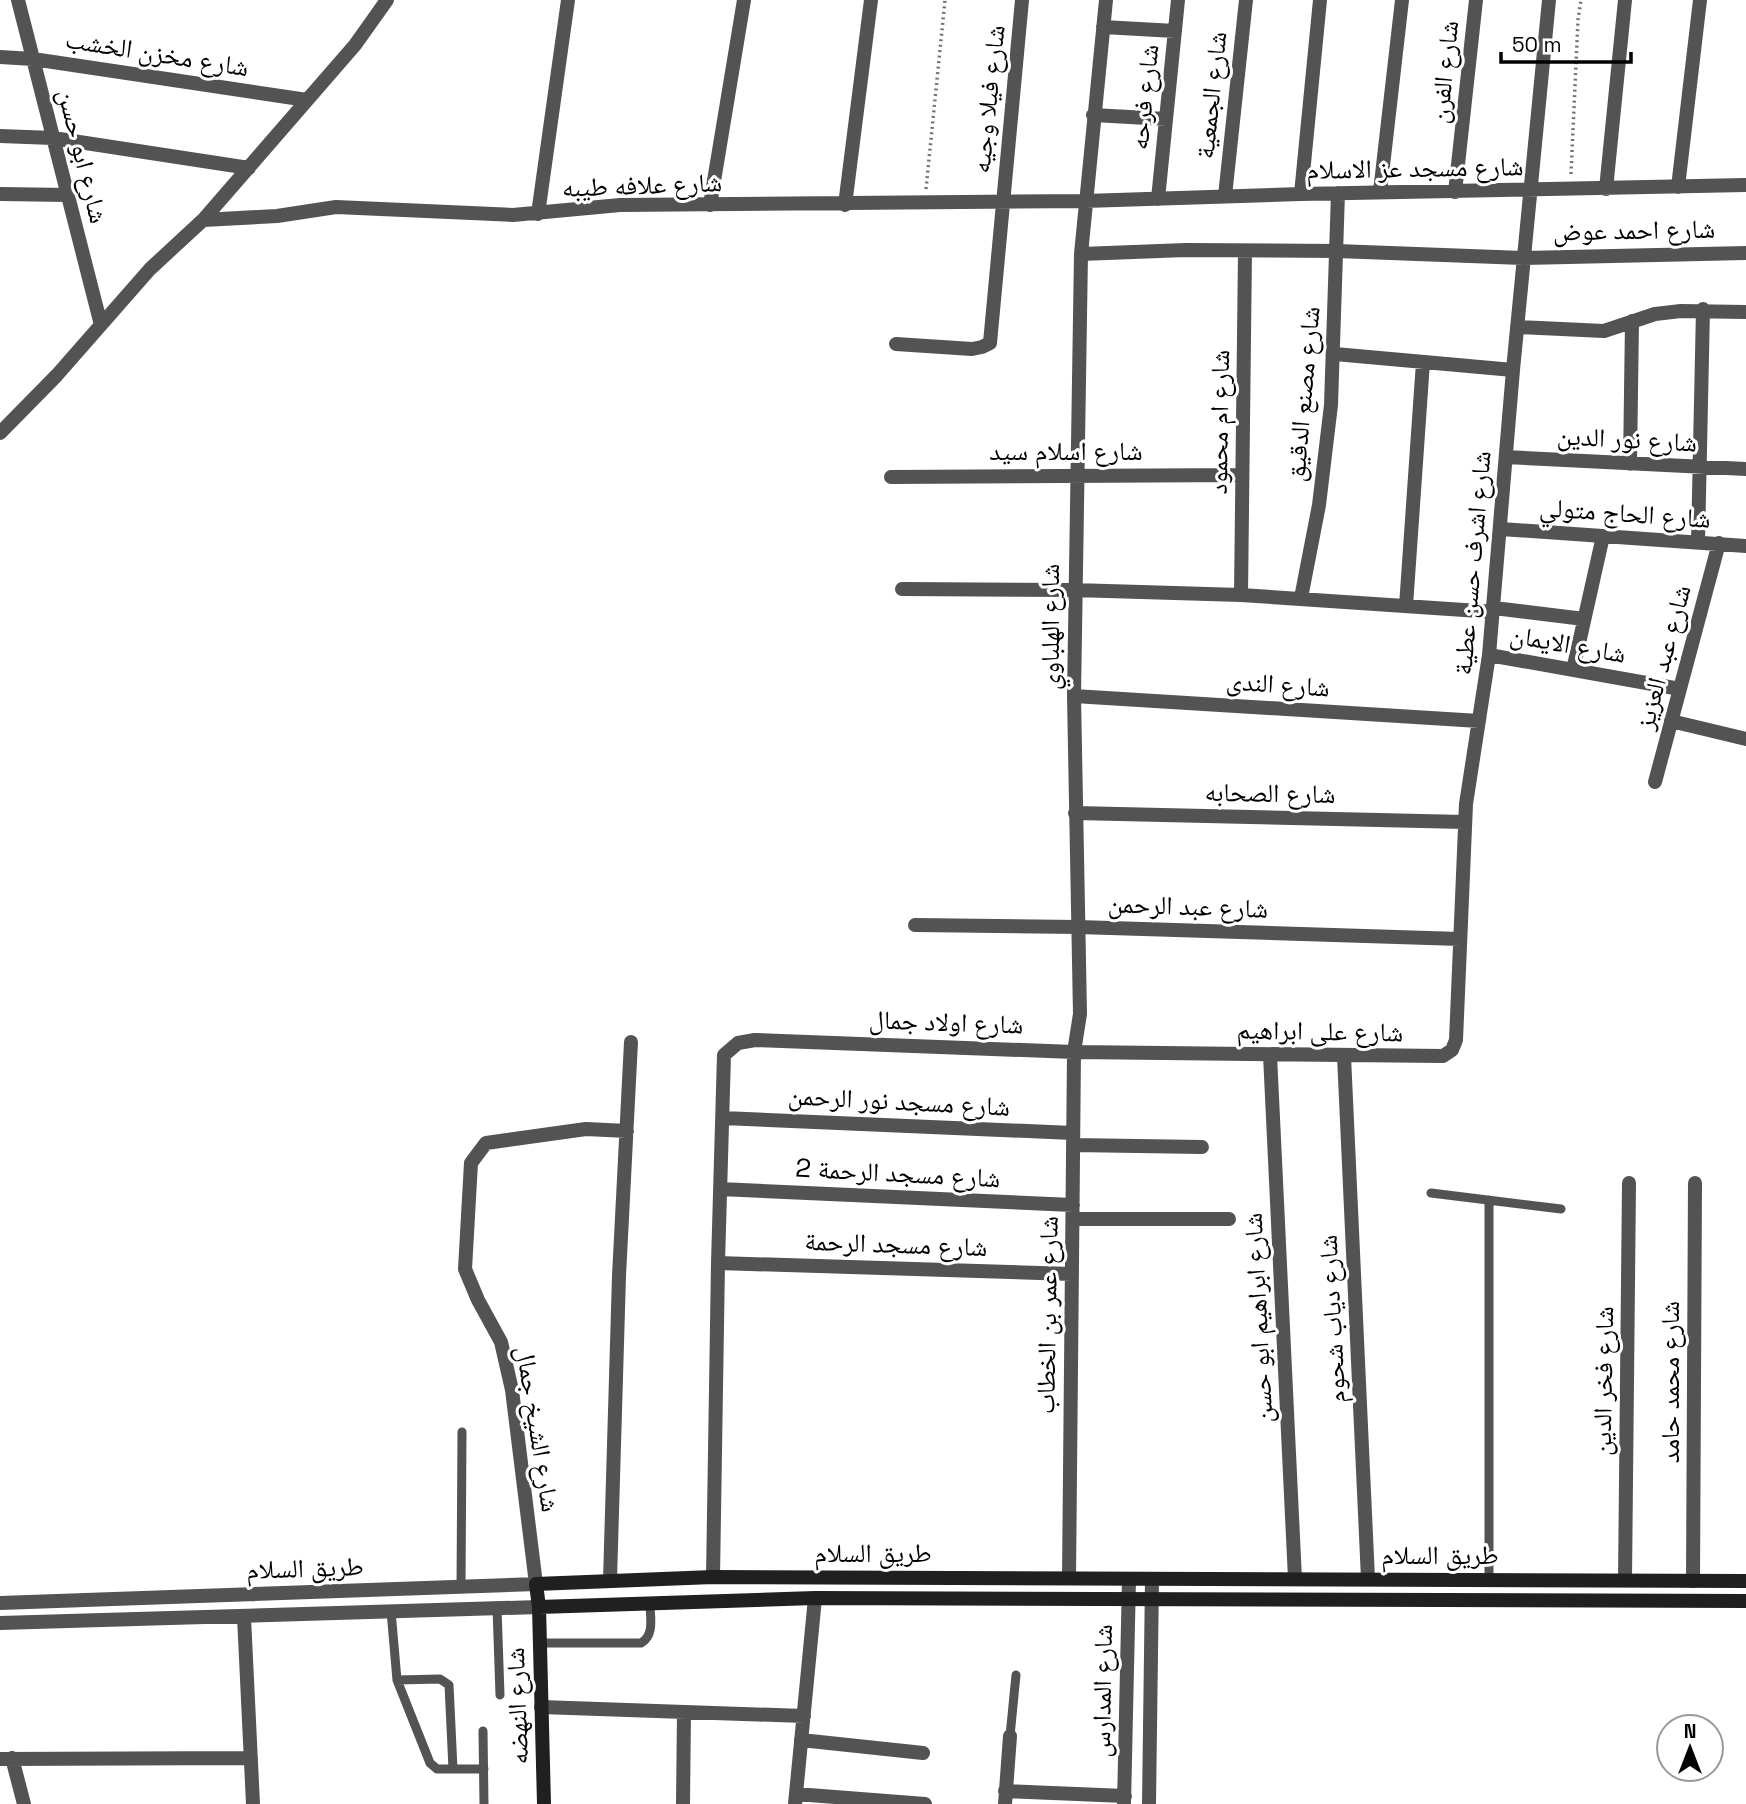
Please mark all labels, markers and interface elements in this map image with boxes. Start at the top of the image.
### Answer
street label: شارع الفرن [1422,19,1466,125]
scale bar [1501,21,1630,65]
street label: شارع مخزن الخشب [63,22,251,84]
street label: شارع فيلا وجيه [963,23,1013,175]
street label: شارع الجمعية [1187,30,1235,160]
text: 50 m [1512,31,1562,58]
street label: شارع فرحه [1122,43,1166,151]
street label: شارع ابو حسن [50,85,116,227]
street label: شارع مسجد عز الاسلام [1306,149,1524,188]
street label: شارع علافه طيبه [561,165,723,205]
street label: شارع احمد عوض [1553,212,1715,248]
street label: شارع مصنع الدقيق [1278,305,1328,483]
street label: شارع ام محمود [1201,349,1238,495]
street label: شارع نور الدين [1556,418,1698,460]
street label: شارع اسلام سيد [989,434,1143,469]
street label: شارع اشرف حسن عطية [1445,449,1499,677]
street label: شارع الحاج متولي [1538,490,1712,540]
street label: شارع الهلباوي [1033,564,1071,690]
street label: شارع عبد العزيز [1627,581,1699,734]
street label: شارع الايمان [1507,617,1629,671]
street label: شارع الندى [1225,663,1331,705]
street label: شارع الصحابه [1204,775,1336,811]
street label: شارع عبد الرحمن [1107,886,1269,926]
street label: شارع اولاد جمال [868,1002,1024,1042]
street label: شارع على ابراهيم [1236,1013,1404,1049]
street label: شارع مسجد نور الرحمن [787,1078,1011,1124]
street label: شارع مسجد الرحمة 2 [795,1151,1001,1195]
street label: شارع ابراهيم ابو حسن [1236,1212,1280,1424]
street label: شارع عمر بن الخطاب [1028,1216,1066,1414]
street label: شارع مسجد الرحمة [804,1224,988,1264]
street label: شارع دياب شحوم [1311,1234,1354,1404]
street label: شارع محمد حامد [1653,1301,1687,1463]
street label: شارع فخر الدين [1585,1306,1621,1456]
street label: شارع الشيخ جمال [508,1344,568,1514]
street label: طريق السلام [814,1536,932,1571]
street label: طريق السلام [1381,1538,1499,1573]
street label: طريق السلام [246,1549,364,1588]
street label: شارع المدارس [1084,1624,1120,1758]
street label: شارع النهضه [498,1647,536,1765]
north arrow [1655,1713,1725,1783]
text: N [1684,1719,1696,1744]

